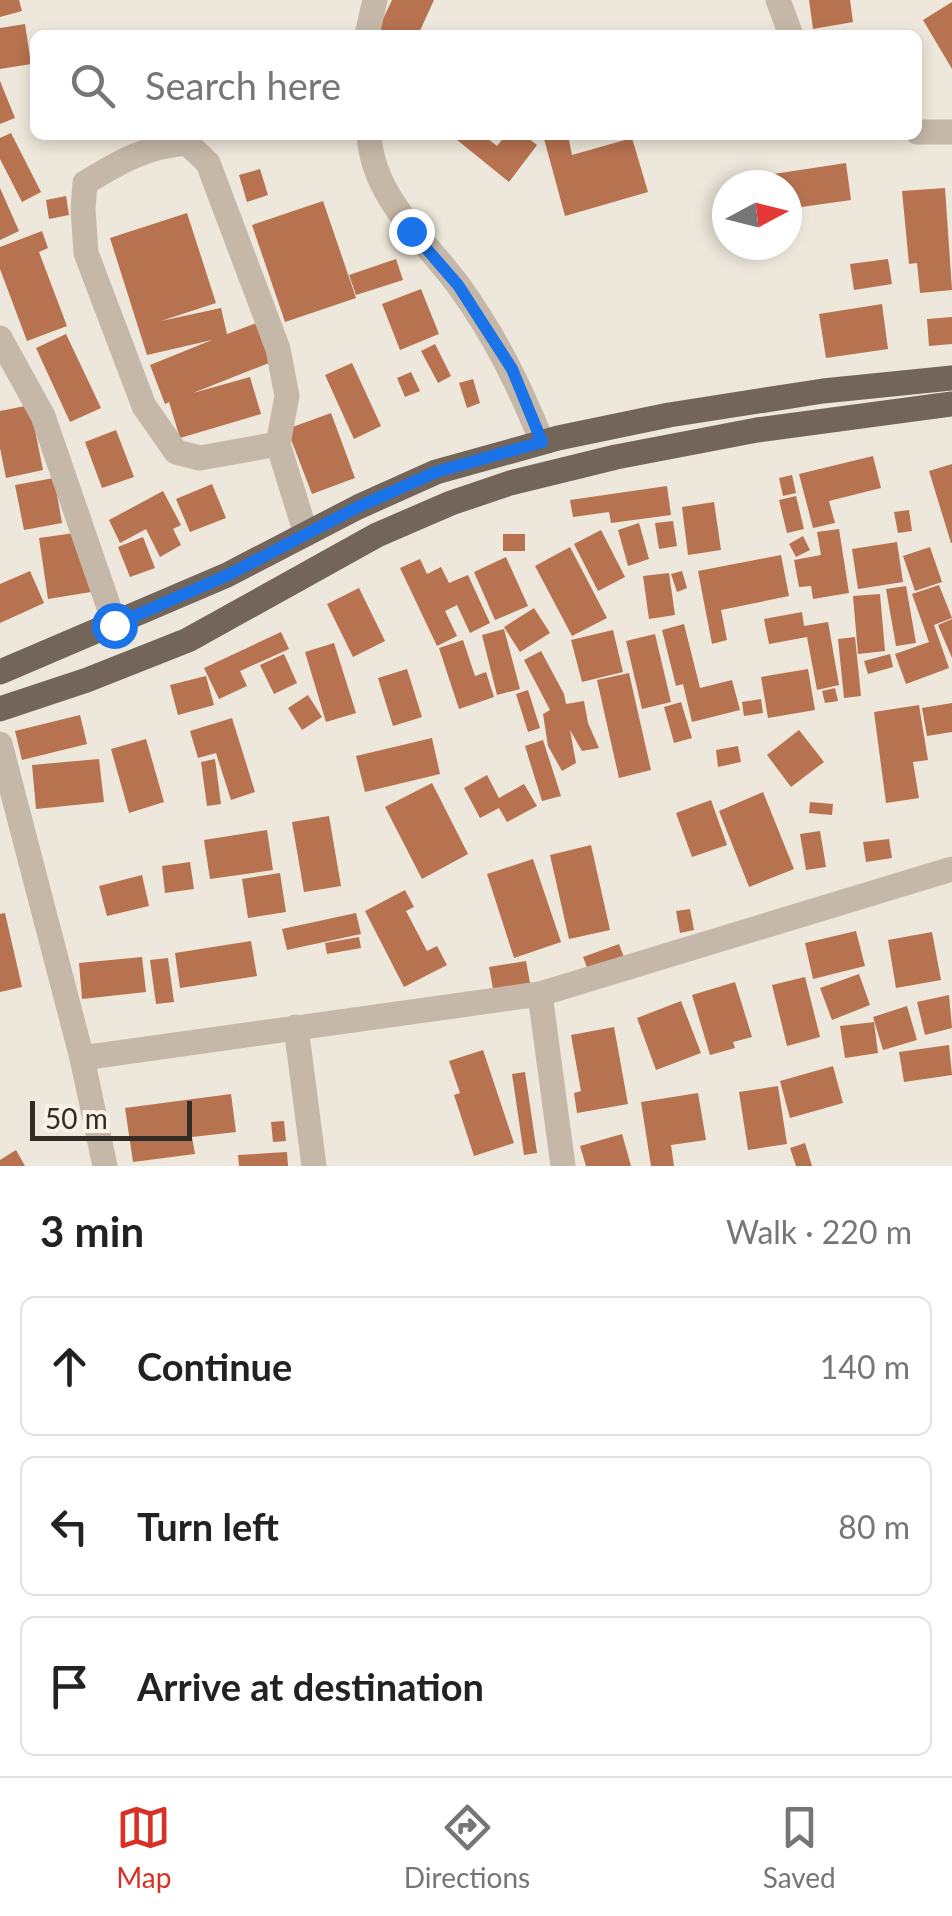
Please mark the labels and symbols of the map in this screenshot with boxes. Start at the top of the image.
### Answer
north arrow [712,170,802,260]
route end [389,209,435,255]
route start [92,603,138,649]
scale bar [30,1096,192,1140]

